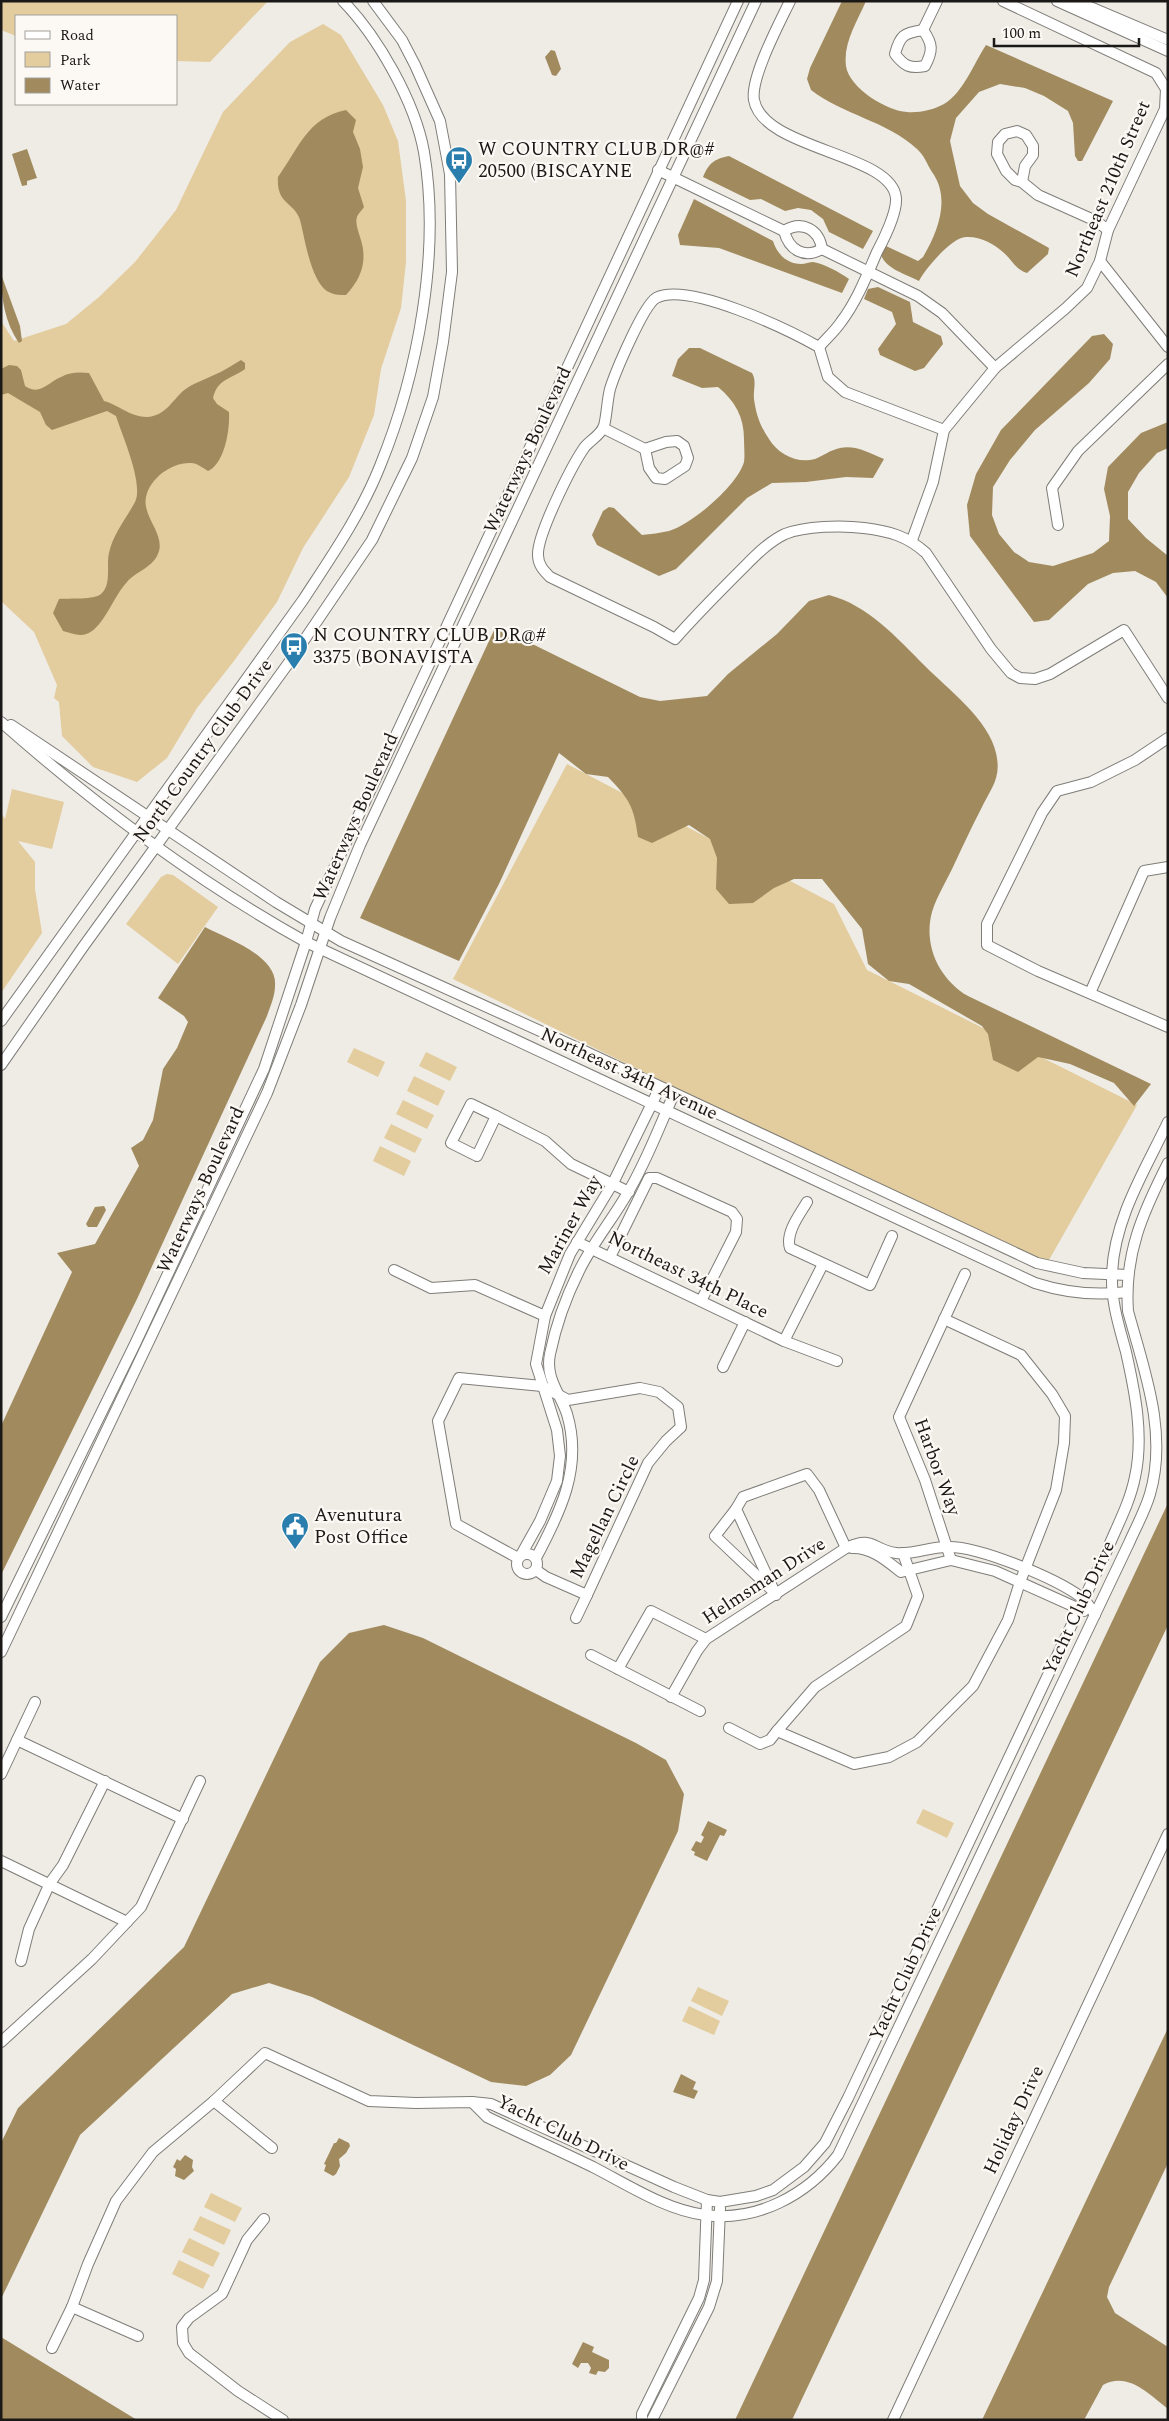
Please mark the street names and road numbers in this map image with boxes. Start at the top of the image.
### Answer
street label: Northeast 210th Street [1058,96,1159,282]
street label: Waterways Boulevard [476,362,580,538]
street label: North Country Club Drive [126,653,280,849]
street label: Waterways Boulevard [306,728,406,906]
street label: Northeast 34th Avenue [535,1020,723,1128]
street label: Waterways Boulevard [149,1102,253,1278]
street label: Mariner Way [531,1169,610,1280]
street label: Northeast 34th Place [603,1223,773,1327]
street label: Harbor Way [906,1414,968,1521]
street label: Magellan Circle [563,1450,647,1584]
street label: Helmsman Drive [696,1530,832,1632]
street label: Yacht Club Drive [1035,1536,1123,1680]
street label: Yacht Club Drive [862,1902,950,2046]
street label: Holiday Drive [976,2061,1052,2179]
street label: Yacht Club Drive [492,2087,634,2179]

